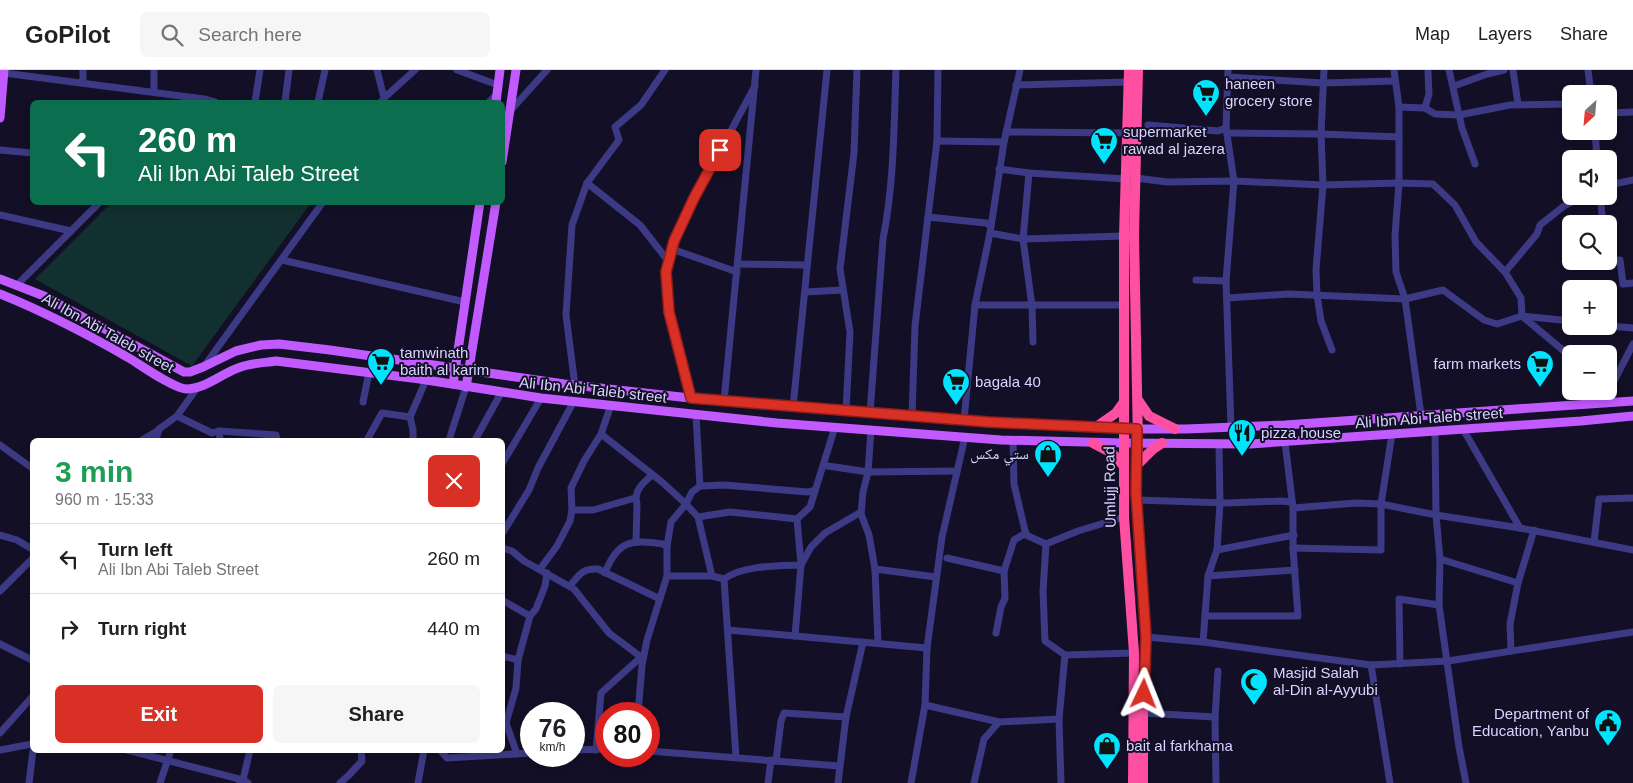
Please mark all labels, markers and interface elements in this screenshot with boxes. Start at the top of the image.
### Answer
search box [140,12,490,57]
text: GoPilot [25,21,110,48]
icon: search [158,21,186,49]
text: Search here [198,24,302,45]
text: Map [1415,24,1450,44]
text: Layers [1478,24,1532,44]
text: Share [1560,24,1608,44]
place label: haneen grocery store [1225,75,1313,109]
supermarket icon: haneen grocery store [1191,78,1221,117]
north arrow [1562,85,1618,140]
map controls [1562,85,1617,400]
icon: left [55,120,120,185]
text: 260 m [138,120,237,159]
place label: supermarket rawad al jazera [1123,123,1225,157]
supermarket icon: supermarket rawad al jazera [1089,126,1119,165]
pin [699,129,741,171]
icon: arrive [706,136,734,164]
button: sound [1562,150,1617,205]
text: Ali Ibn Abi Taleb Street [138,161,359,186]
button: search [1562,215,1617,270]
button: + [1562,280,1617,335]
street label: Ali Ibn Abi Taleb street [39,289,178,376]
place label: tamwinath baith al karim [400,344,489,378]
button: − [1562,345,1617,400]
supermarket icon: tamwinath baith al karim [366,347,396,386]
supermarket icon: farm markets [1525,349,1555,388]
place label: farm markets [1433,355,1521,372]
supermarket icon: bagala 40 [941,367,971,406]
street label: Ali Ibn Abi Taleb street [518,373,668,406]
place label: bagala 40 [975,373,1041,390]
street label: Ali Ibn Abi Taleb street [1354,404,1504,431]
restaurant icon: pizza house [1227,418,1257,457]
place label: pizza house [1261,424,1341,441]
shop icon: ستي مكس [1033,439,1063,478]
place label: ستي مكس [970,445,1029,466]
street label: Umlujj Road [1100,446,1119,528]
text: 3 min [55,455,133,488]
button: close [428,455,480,507]
text: 960 m · 15:33 [55,491,154,508]
text: Turn left [98,539,173,560]
icon: left [55,545,83,573]
text: 260 m [427,548,480,569]
text: Ali Ibn Abi Taleb Street [98,561,259,578]
icon: right [55,615,83,643]
text: Turn right [98,618,186,639]
text: 440 m [427,618,480,639]
place label: Masjid Salah al-Din al-Ayyubi [1273,664,1378,698]
position arrow [1117,667,1169,719]
mosque icon: Masjid Salah al-Din al-Ayyubi [1239,667,1269,706]
button: Exit [55,685,263,743]
button: Share [273,685,480,743]
speed limit sign: 80 [595,702,660,767]
place label: Department of Education, Yanbu [1472,705,1590,739]
public building icon: Department of Education, Yanbu [1593,708,1623,747]
text: 76 [539,714,566,742]
shop icon: bait al farkhama [1092,731,1122,770]
place label: bait al farkhama [1126,737,1233,754]
text: km/h [539,740,566,754]

